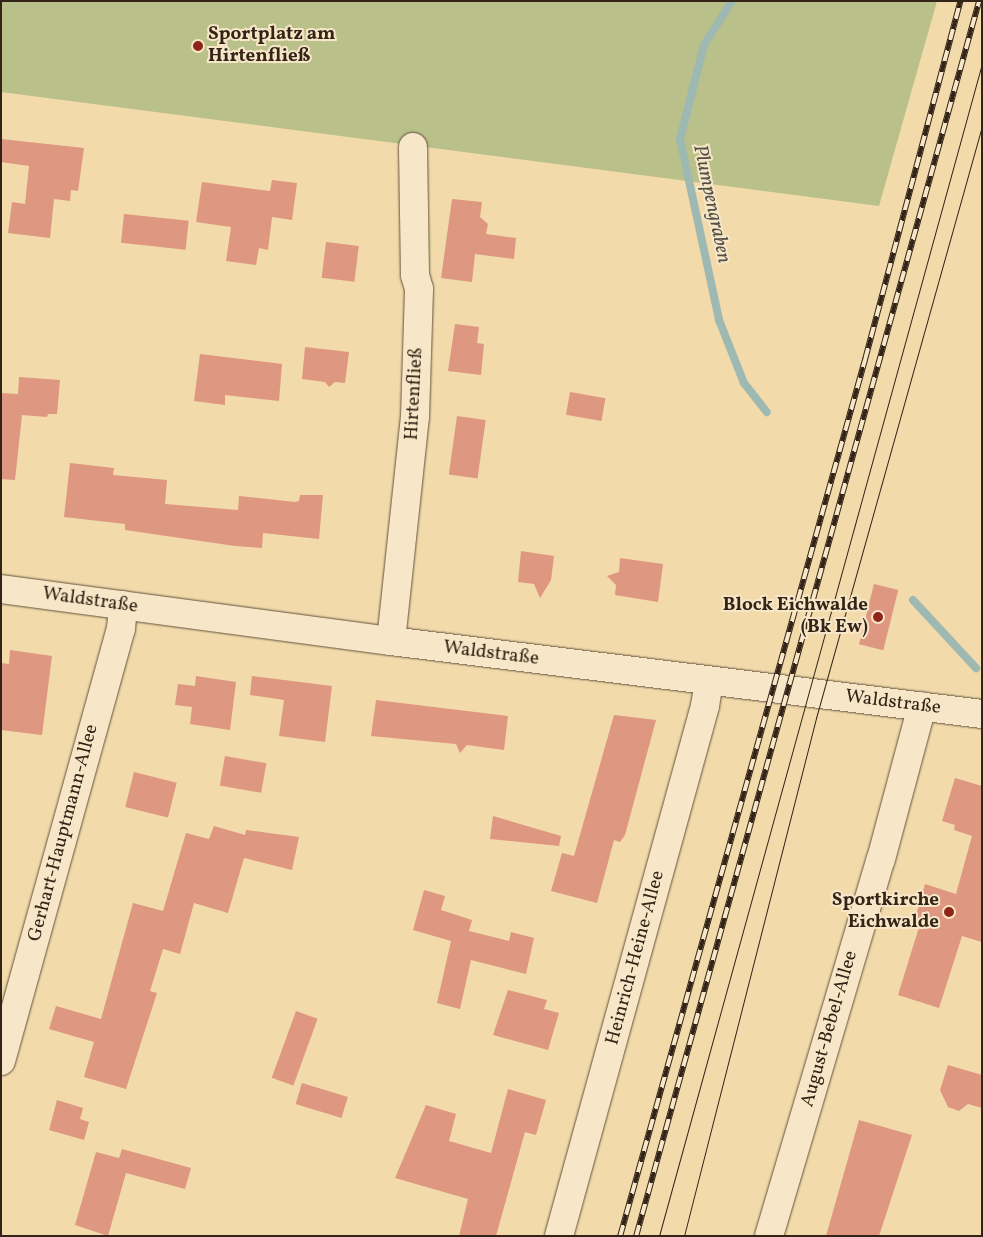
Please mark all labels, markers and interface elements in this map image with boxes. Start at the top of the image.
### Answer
place label: Sportplatz am Hirtenfließ [208,24,335,68]
marker: Sportplatz am Hirtenfließ [192,40,204,52]
water label: Plumpengraben [687,143,735,265]
street label: Hirtenfließ [401,347,429,441]
street label: Waldstraße [41,583,139,619]
place label: Block Eichwalde (Bk Ew) [723,595,868,639]
marker: Block Eichwalde (Bk Ew) [872,611,884,623]
street label: Waldstraße [442,637,540,671]
street label: Waldstraße [844,686,942,720]
street label: Gerhart-Hauptmann-Allee [24,722,104,944]
street label: Heinrich-Heine-Allee [602,868,670,1048]
place label: Sportkirche Eichwalde [832,890,939,934]
marker: Sportkirche Eichwalde [943,906,955,918]
street label: August-Bebel-Allee [797,948,863,1110]

